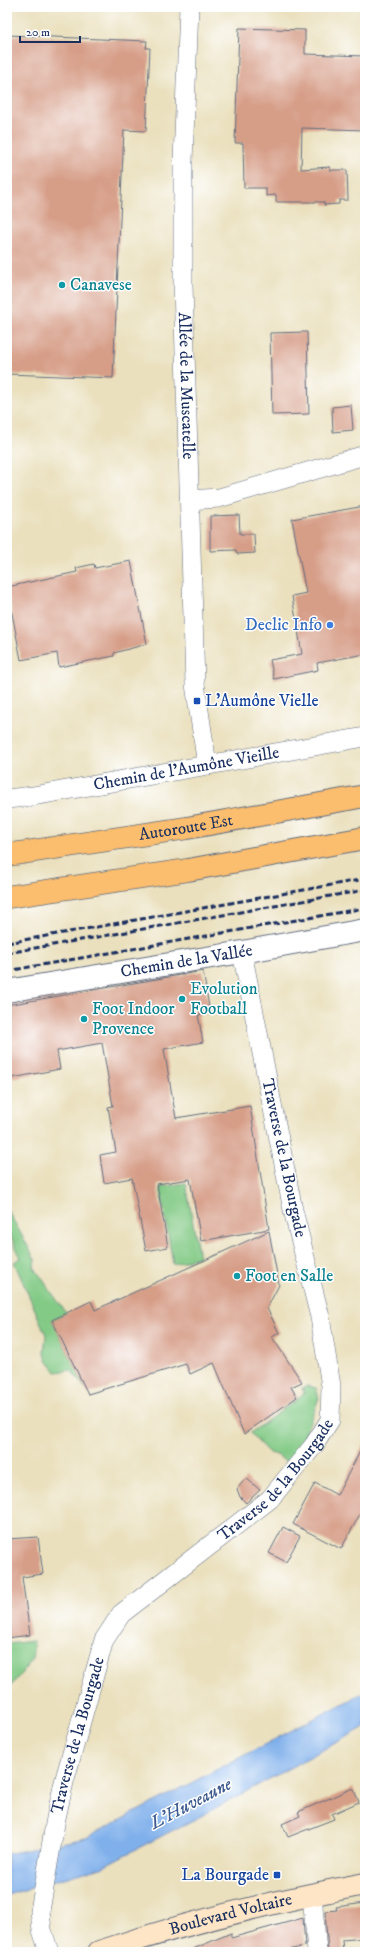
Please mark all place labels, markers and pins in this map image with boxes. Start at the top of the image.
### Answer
place label: Canavese [70,274,132,296]
marker: Canavese [57,280,67,290]
place label: Declic Info [245,614,322,636]
marker: Declic Info [325,620,335,630]
place label: L'Aumône Vielle [205,690,318,712]
marker: L'Aumône Vielle [192,696,202,706]
place label: Evolution Football [190,978,258,1020]
marker: Evolution Football [177,994,187,1004]
place label: Foot Indoor Provence [92,998,175,1040]
marker: Foot Indoor Provence [79,1014,89,1024]
place label: Foot en Salle [245,1265,333,1287]
marker: Foot en Salle [232,1271,242,1281]
place label: La Bourgade [181,1864,269,1886]
marker: La Bourgade [272,1870,282,1880]

